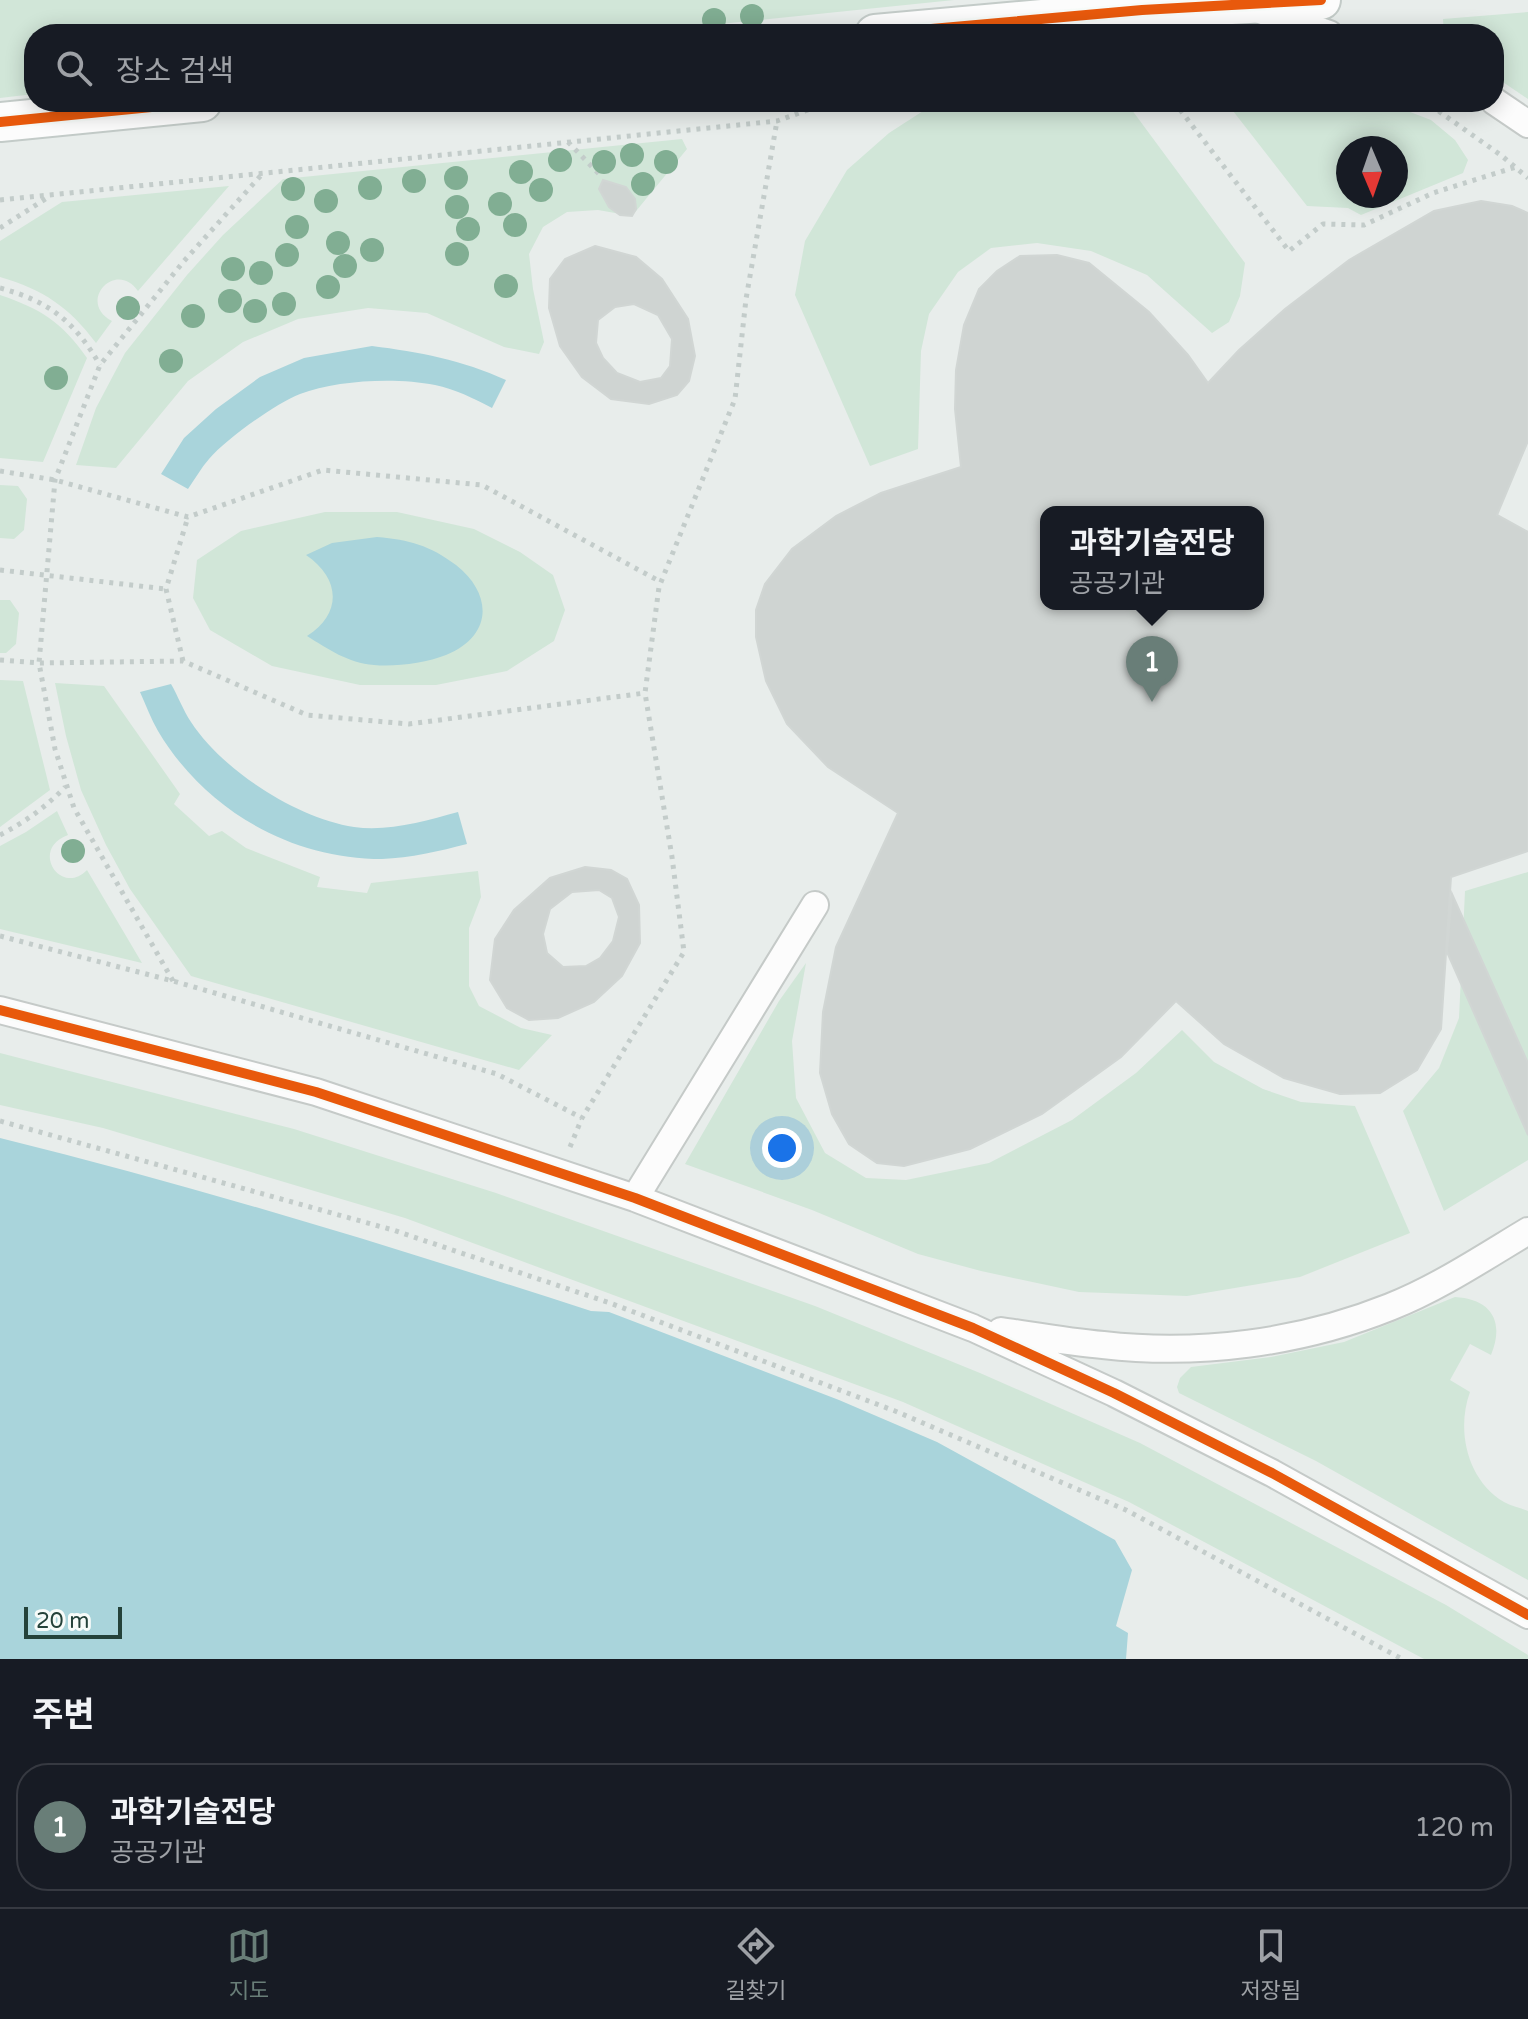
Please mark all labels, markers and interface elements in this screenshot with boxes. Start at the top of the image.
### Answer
search box [24,24,1504,112]
icon: search [52,46,96,90]
text: 장소 검색 [116,53,234,90]
north arrow [1336,136,1408,208]
popup [1040,506,1264,610]
text: 과학기술전당 [1069,525,1235,562]
text: 공공기관 [1069,568,1165,599]
pin: 1 [1126,636,1178,702]
your location [762,1128,802,1168]
scale bar [24,1603,122,1639]
text: 20 m [36,1608,90,1634]
text: 주변 [32,1695,95,1736]
text: 과학기술전당 [110,1794,276,1831]
text: 1 [52,1812,68,1843]
text: 120 m [1414,1812,1494,1843]
text: 공공기관 [110,1837,206,1868]
tab: 지도 [227,1924,271,2004]
tab: 길찾기 [725,1924,786,2004]
tab: 저장됨 [1240,1924,1301,2004]

